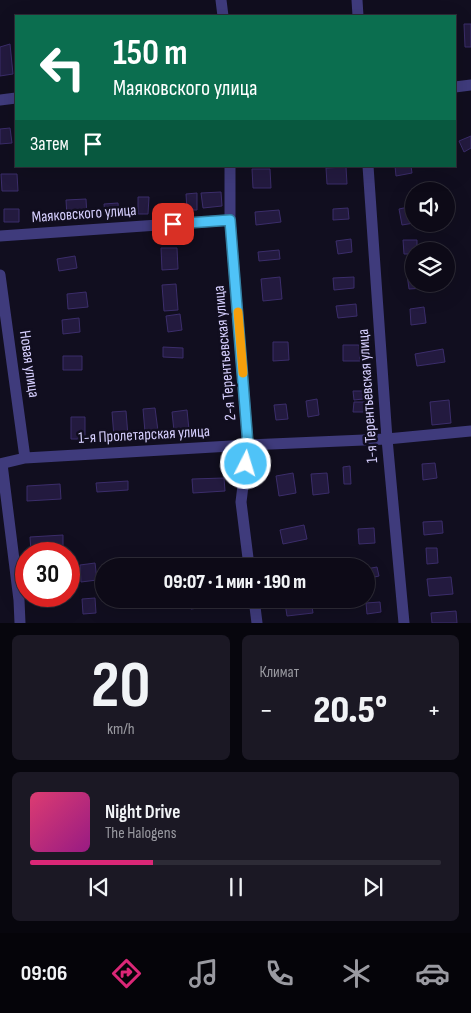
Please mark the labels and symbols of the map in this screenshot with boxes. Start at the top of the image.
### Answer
street label: Маяковского улица [31,201,137,227]
pin [152,203,194,245]
street label: 2-я Терентьевская улица [210,285,240,421]
street label: 1-я Терентьевская улица [354,328,382,464]
street label: Новая улица [15,329,43,399]
street label: 1-я Пролетарская улица [78,422,210,448]
position arrow [219,437,271,489]
speed limit sign: 30 [15,542,80,607]

